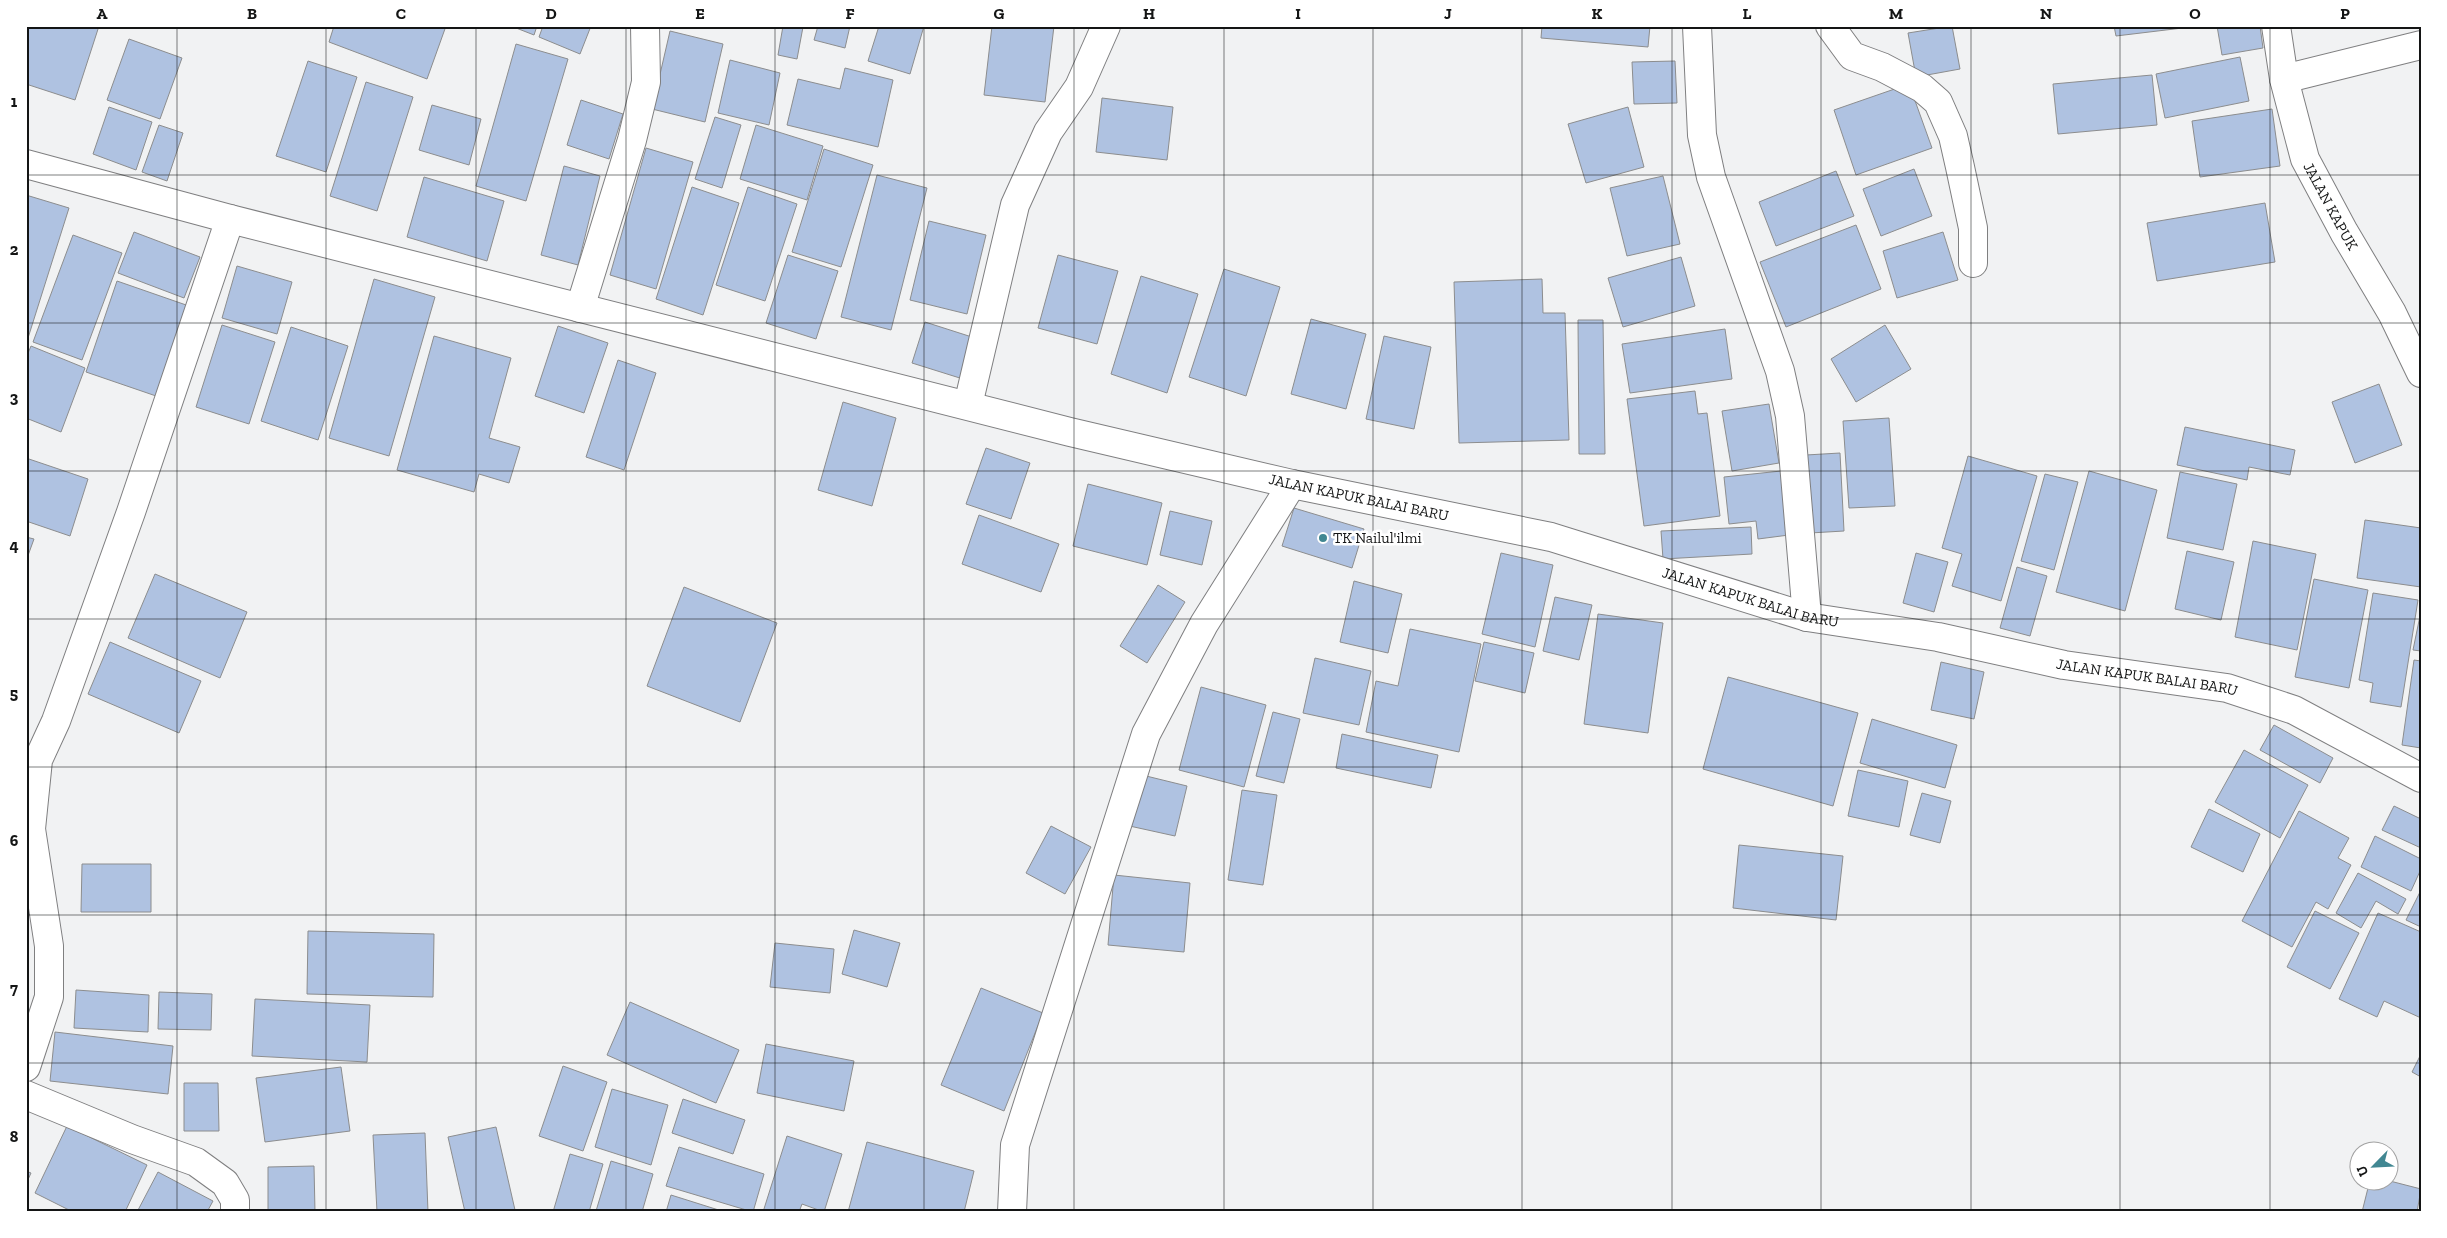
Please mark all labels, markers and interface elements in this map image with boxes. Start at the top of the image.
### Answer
text: A [97,4,108,23]
text: B [247,4,257,23]
text: C [396,4,406,23]
text: D [545,4,557,23]
text: E [695,4,705,23]
text: F [845,4,855,23]
text: G [994,4,1005,23]
text: H [1143,4,1155,23]
text: I [1295,4,1301,23]
text: J [1444,4,1452,23]
text: K [1592,4,1603,23]
text: L [1743,4,1752,23]
text: M [1889,4,1903,23]
text: N [2040,4,2052,23]
text: O [2189,4,2201,23]
text: P [2340,4,2350,23]
text: 1 [11,92,18,111]
street label: JALAN KAPUK [2300,159,2362,254]
text: 2 [10,240,19,259]
text: 3 [10,388,19,407]
street label: JALAN KAPUK BALAI BARU [1267,470,1450,525]
place label: TK Nailul'ilmi [1333,529,1422,547]
marker: TK Nailul'ilmi [1317,532,1329,544]
text: 4 [9,536,19,555]
street label: JALAN KAPUK BALAI BARU [1660,563,1840,631]
street label: JALAN KAPUK BALAI BARU [2055,655,2240,700]
text: 5 [10,684,18,703]
text: 6 [10,831,19,850]
text: 7 [10,979,18,998]
text: 8 [10,1127,19,1146]
north arrow [2350,1140,2400,1190]
text: U [2353,1163,2372,1179]

